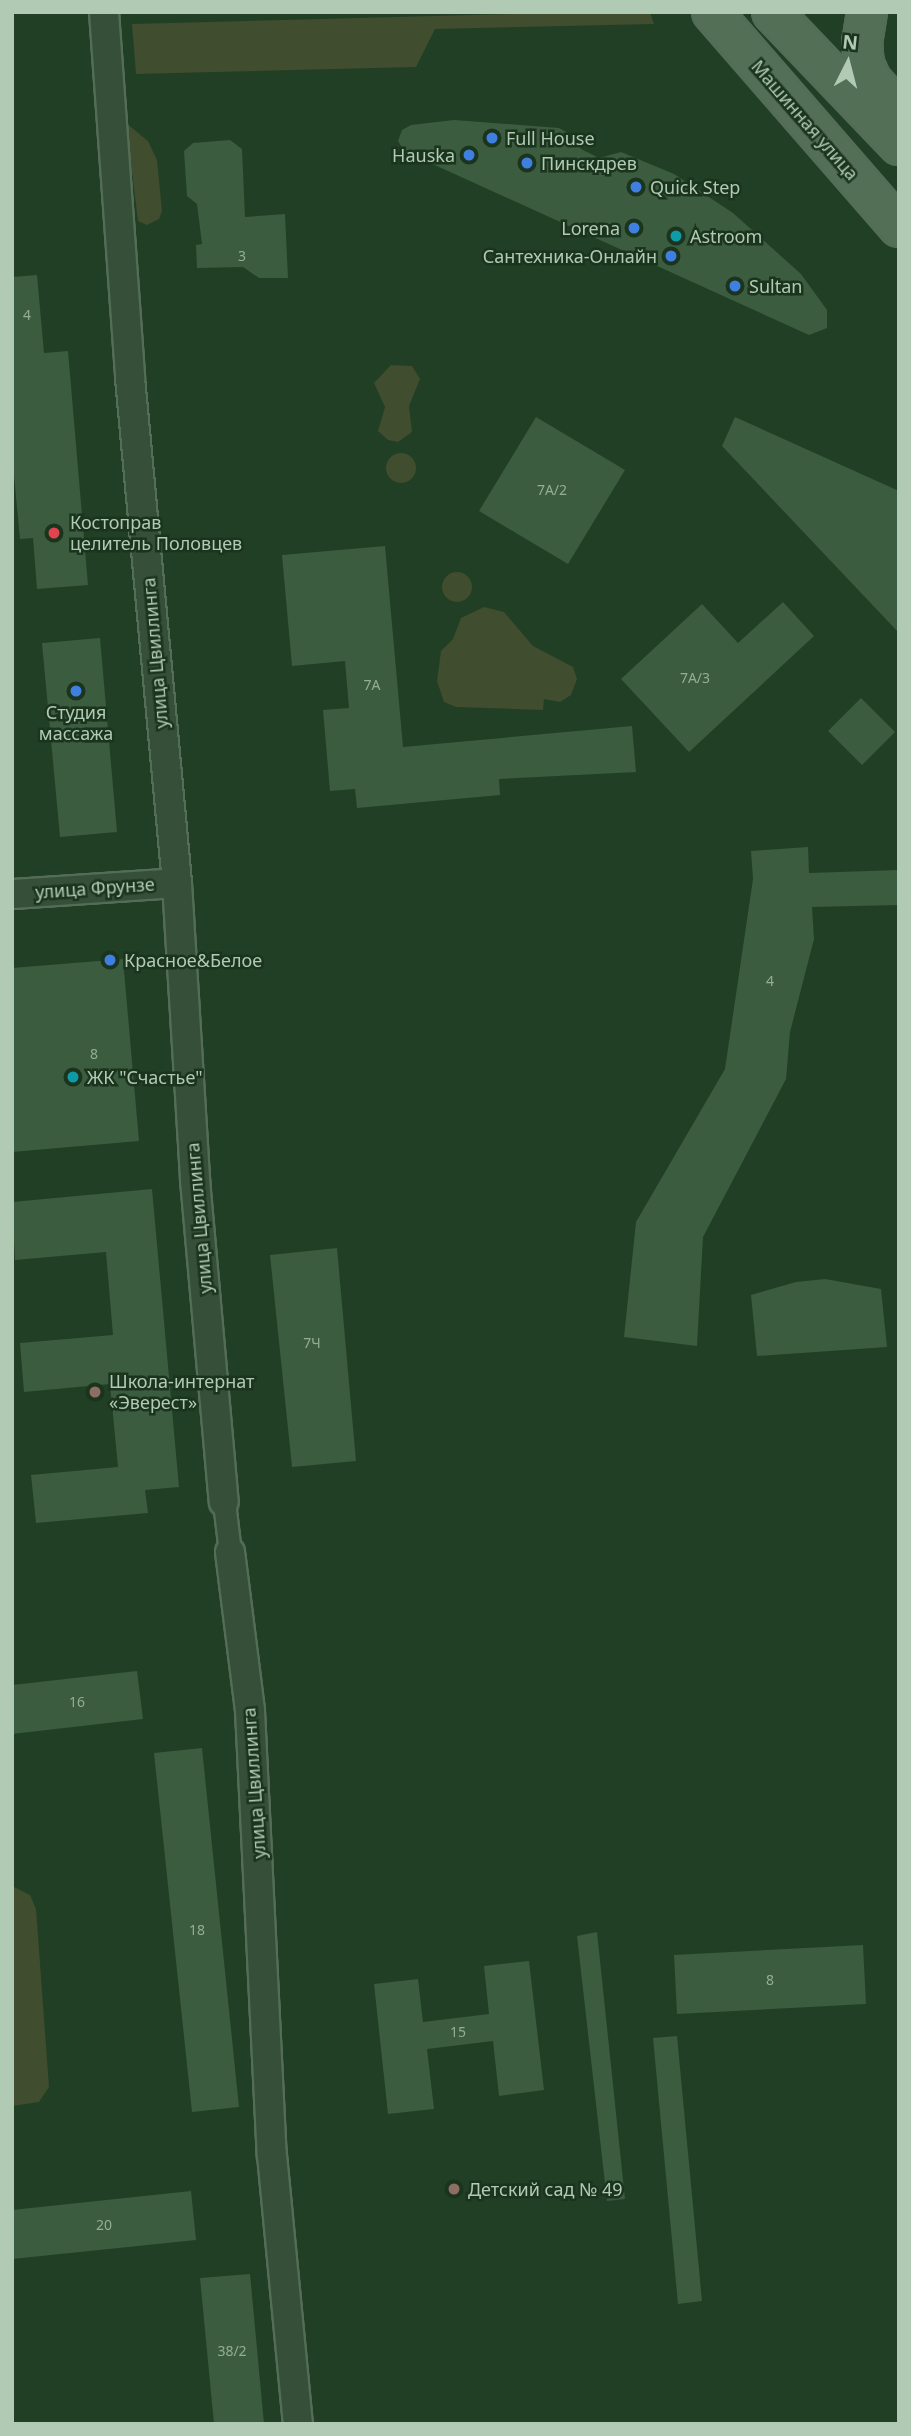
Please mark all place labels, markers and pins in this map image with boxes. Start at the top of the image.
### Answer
place label: Full House [506,127,595,149]
marker: Full House [484,130,500,146]
place label: Hauska [392,144,455,166]
marker: Hauska [461,147,477,163]
place label: Пинскдрев [541,152,637,174]
marker: Пинскдрев [519,155,535,171]
place label: Quick Step [650,176,740,198]
marker: Quick Step [628,179,644,195]
place label: Lorena [561,217,620,239]
marker: Lorena [626,220,642,236]
place label: Astroom [690,225,762,247]
marker: Astroom [668,228,684,244]
place label: Сантехника-Онлайн [483,245,657,267]
marker: Сантехника-Онлайн [663,248,679,264]
place label: Sultan [749,275,802,297]
marker: Sultan [727,278,743,294]
place label: Костоправ целитель Половцев [70,512,242,554]
marker: Костоправ целитель Половцев [44,523,64,543]
marker: Студия массажа [68,683,84,699]
place label: Студия массажа [39,702,113,744]
place label: Красное&Белое [124,949,262,971]
marker: Красное&Белое [102,952,118,968]
place label: ЖК "Счастье" [87,1066,203,1088]
marker: ЖК "Счастье" [65,1069,81,1085]
place label: Школа-интернат «Эверест» [109,1371,254,1414]
marker: Школа-интернат «Эверест» [87,1384,103,1400]
place label: Детский сад № 49 [468,2178,623,2200]
marker: Детский сад № 49 [446,2181,462,2197]

